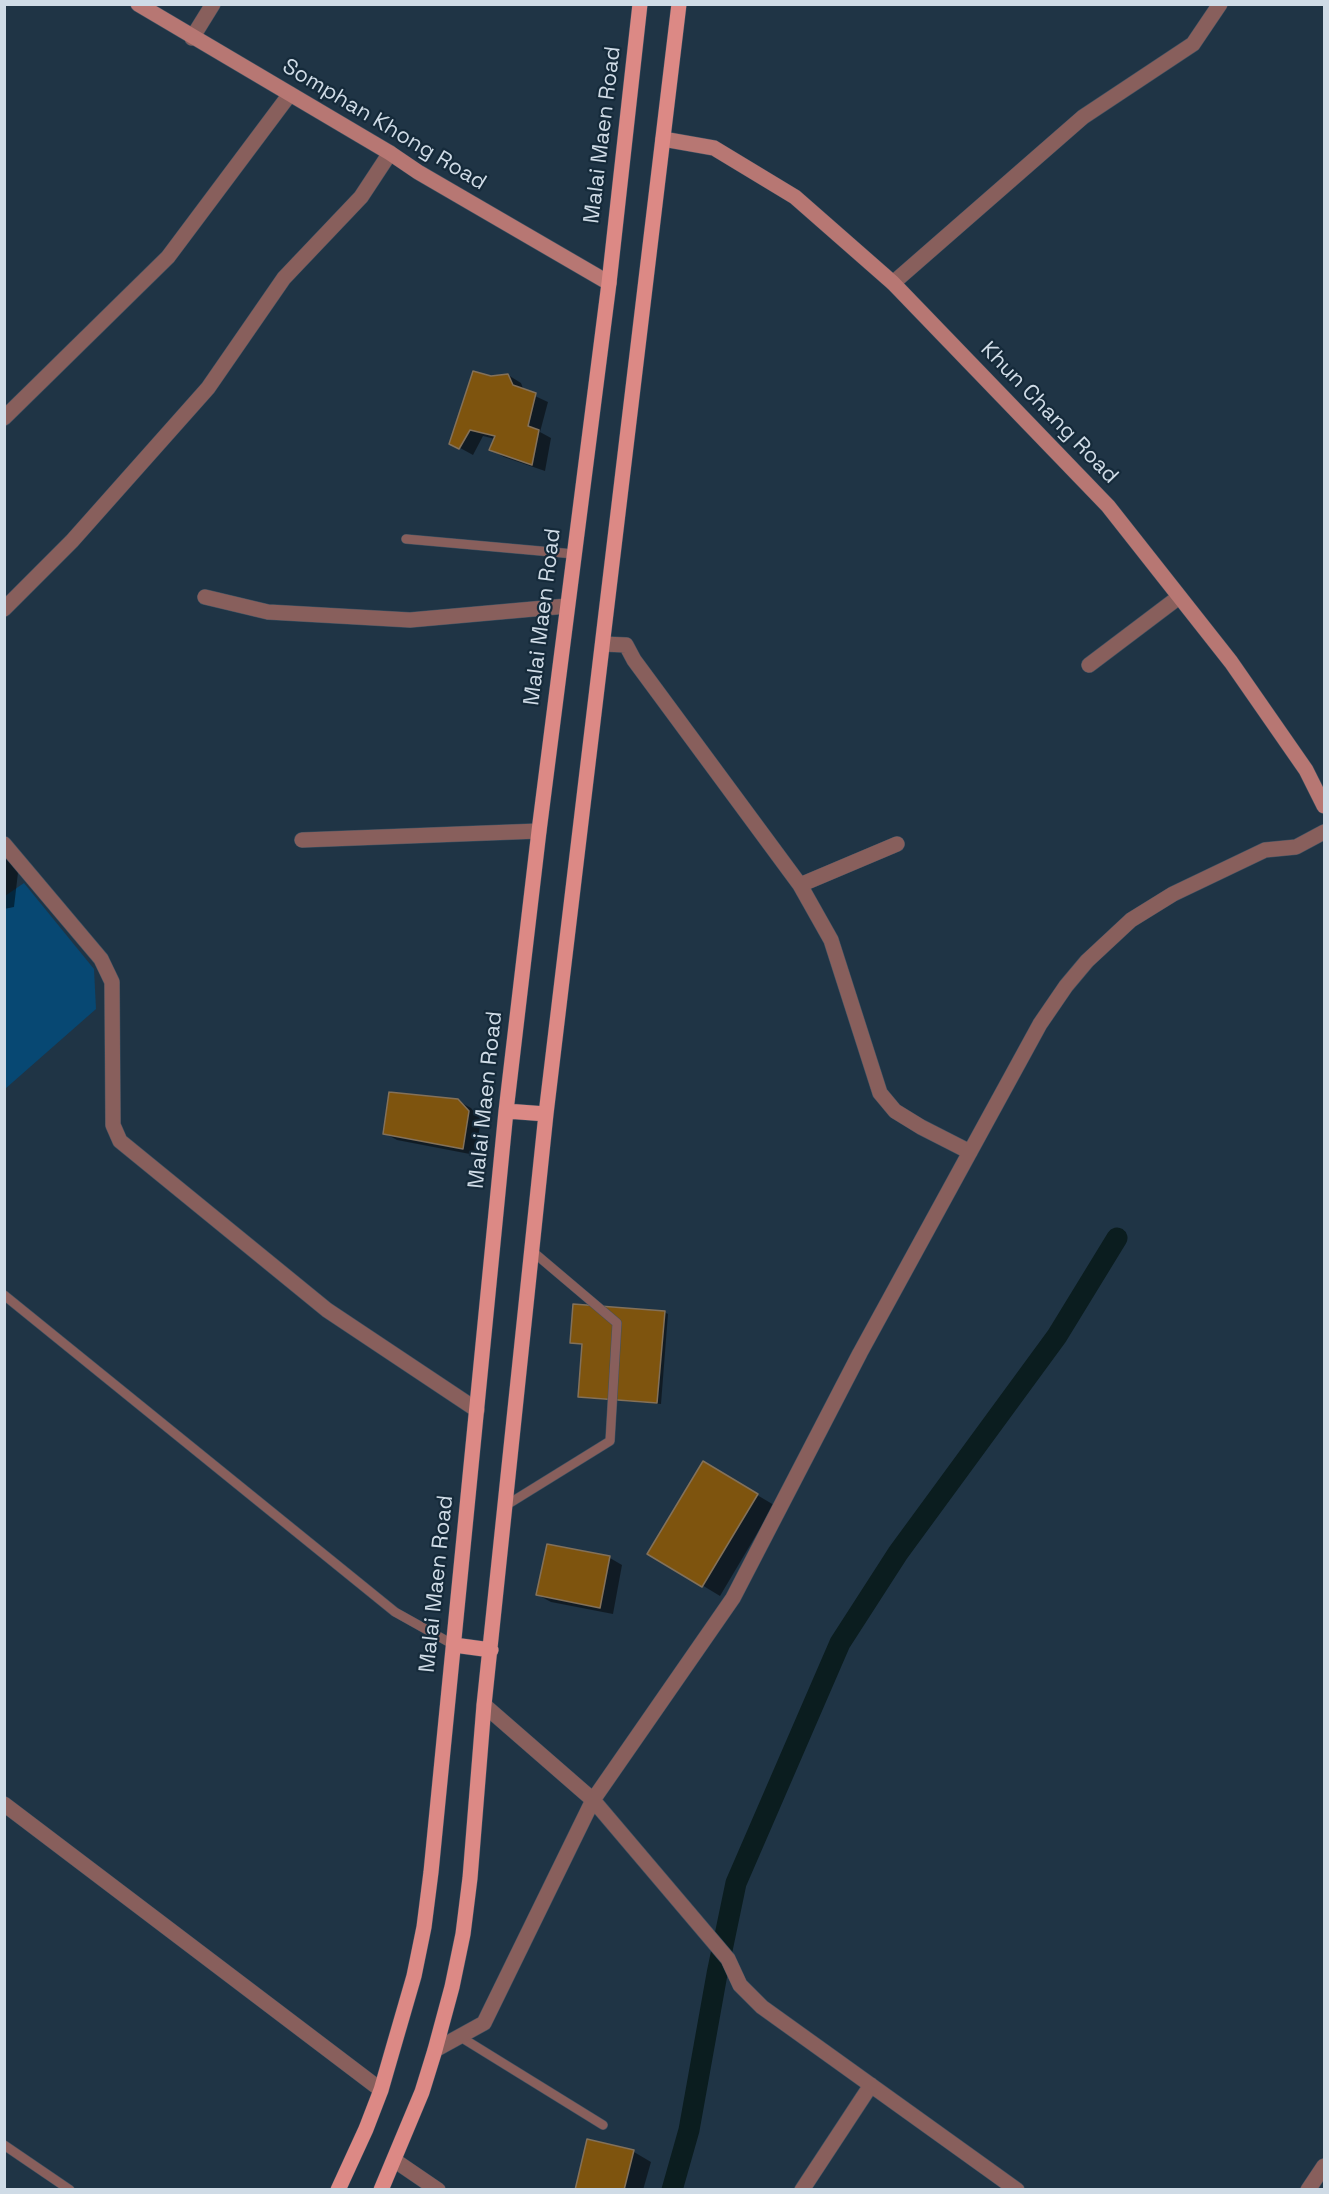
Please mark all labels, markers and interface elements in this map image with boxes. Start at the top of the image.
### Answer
street label: Malai Maen Road [579,45,627,225]
street label: Somphan Khong Road [277,54,491,196]
street label: Khun Chang Road [975,337,1123,489]
street label: Malai Maen Road [519,527,567,707]
street label: Malai Maen Road [464,1010,508,1190]
street label: Malai Maen Road [415,1494,459,1674]

